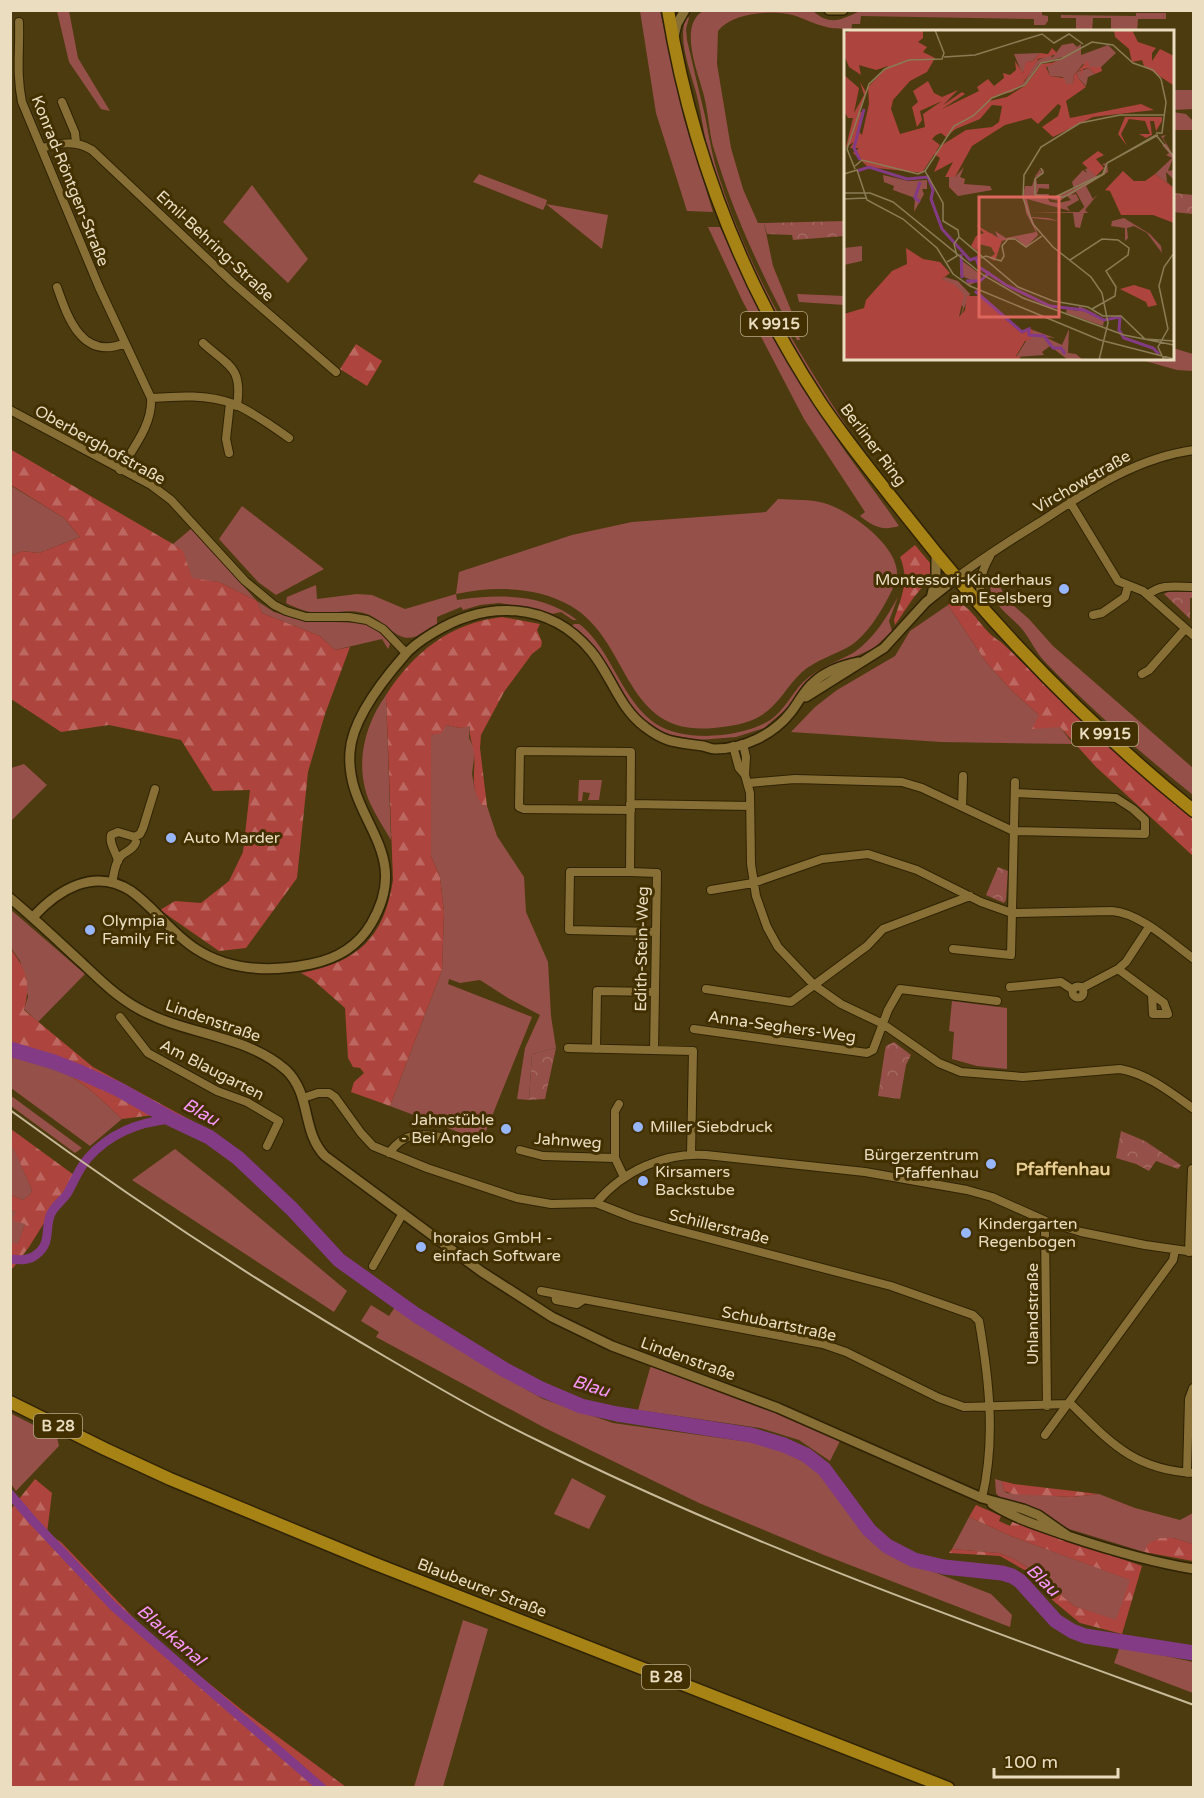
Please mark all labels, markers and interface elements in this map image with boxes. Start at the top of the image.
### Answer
inset map [844,30,1174,360]
street label: Konrad-Röntgen-Straße [27,93,113,269]
street label: Emil-Behring-Straße [152,186,278,306]
road number: K 9915 [741,312,807,336]
street label: Berliner Ring [835,400,911,490]
street label: Oberberghofstraße [31,401,169,489]
street label: Virchowstraße [1030,446,1134,518]
place label: Montessori-Kinderhaus am Eselsberg [875,570,1052,608]
marker: Montessori-Kinderhaus am Eselsberg [1057,582,1071,596]
road number: K 9915 [1072,722,1138,746]
place label: Auto Marder [183,828,281,848]
marker: Auto Marder [164,831,178,845]
street label: Edith-Stein-Weg [631,886,653,1012]
place label: Olympia Family Fit [102,911,175,949]
marker: Olympia Family Fit [83,923,97,937]
street label: Lindenstraße [163,995,263,1047]
street label: Anna-Seghers-Weg [707,1007,857,1047]
street label: Am Blaugarten [157,1035,267,1105]
water label: Blau [179,1093,224,1131]
place label: Jahnstüble - Bei Angelo [401,1110,494,1148]
place label: Miller Siebdruck [650,1117,773,1137]
marker: Miller Siebdruck [631,1120,645,1134]
marker: Jahnstüble - Bei Angelo [499,1122,513,1136]
street label: Jahnweg [534,1129,602,1153]
place label: Bürgerzentrum Pfaffenhau [864,1145,979,1183]
marker: Bürgerzentrum Pfaffenhau [984,1157,998,1171]
district label: Pfaffenhau [1015,1158,1111,1180]
place label: Kirsamers Backstube [655,1162,735,1200]
marker: Kirsamers Backstube [636,1174,650,1188]
street label: Schillerstraße [667,1205,771,1249]
place label: Kindergarten Regenbogen [978,1214,1078,1252]
marker: Kindergarten Regenbogen [959,1226,973,1240]
place label: horaios GmbH - einfach Software [433,1228,561,1266]
marker: horaios GmbH - einfach Software [414,1240,428,1254]
street label: Uhlandstraße [1023,1263,1043,1365]
street label: Schubartstraße [720,1302,838,1346]
street label: Lindenstraße [638,1333,738,1385]
water label: Blau [570,1370,613,1402]
road number: B 28 [34,1414,82,1438]
street label: Blaubeurer Straße [414,1554,550,1622]
water label: Blau [1022,1559,1065,1602]
water label: Blaukanal [132,1599,211,1672]
road number: B 28 [642,1665,690,1689]
scale bar [994,1741,1118,1779]
text: 100 m [1003,1751,1058,1773]

